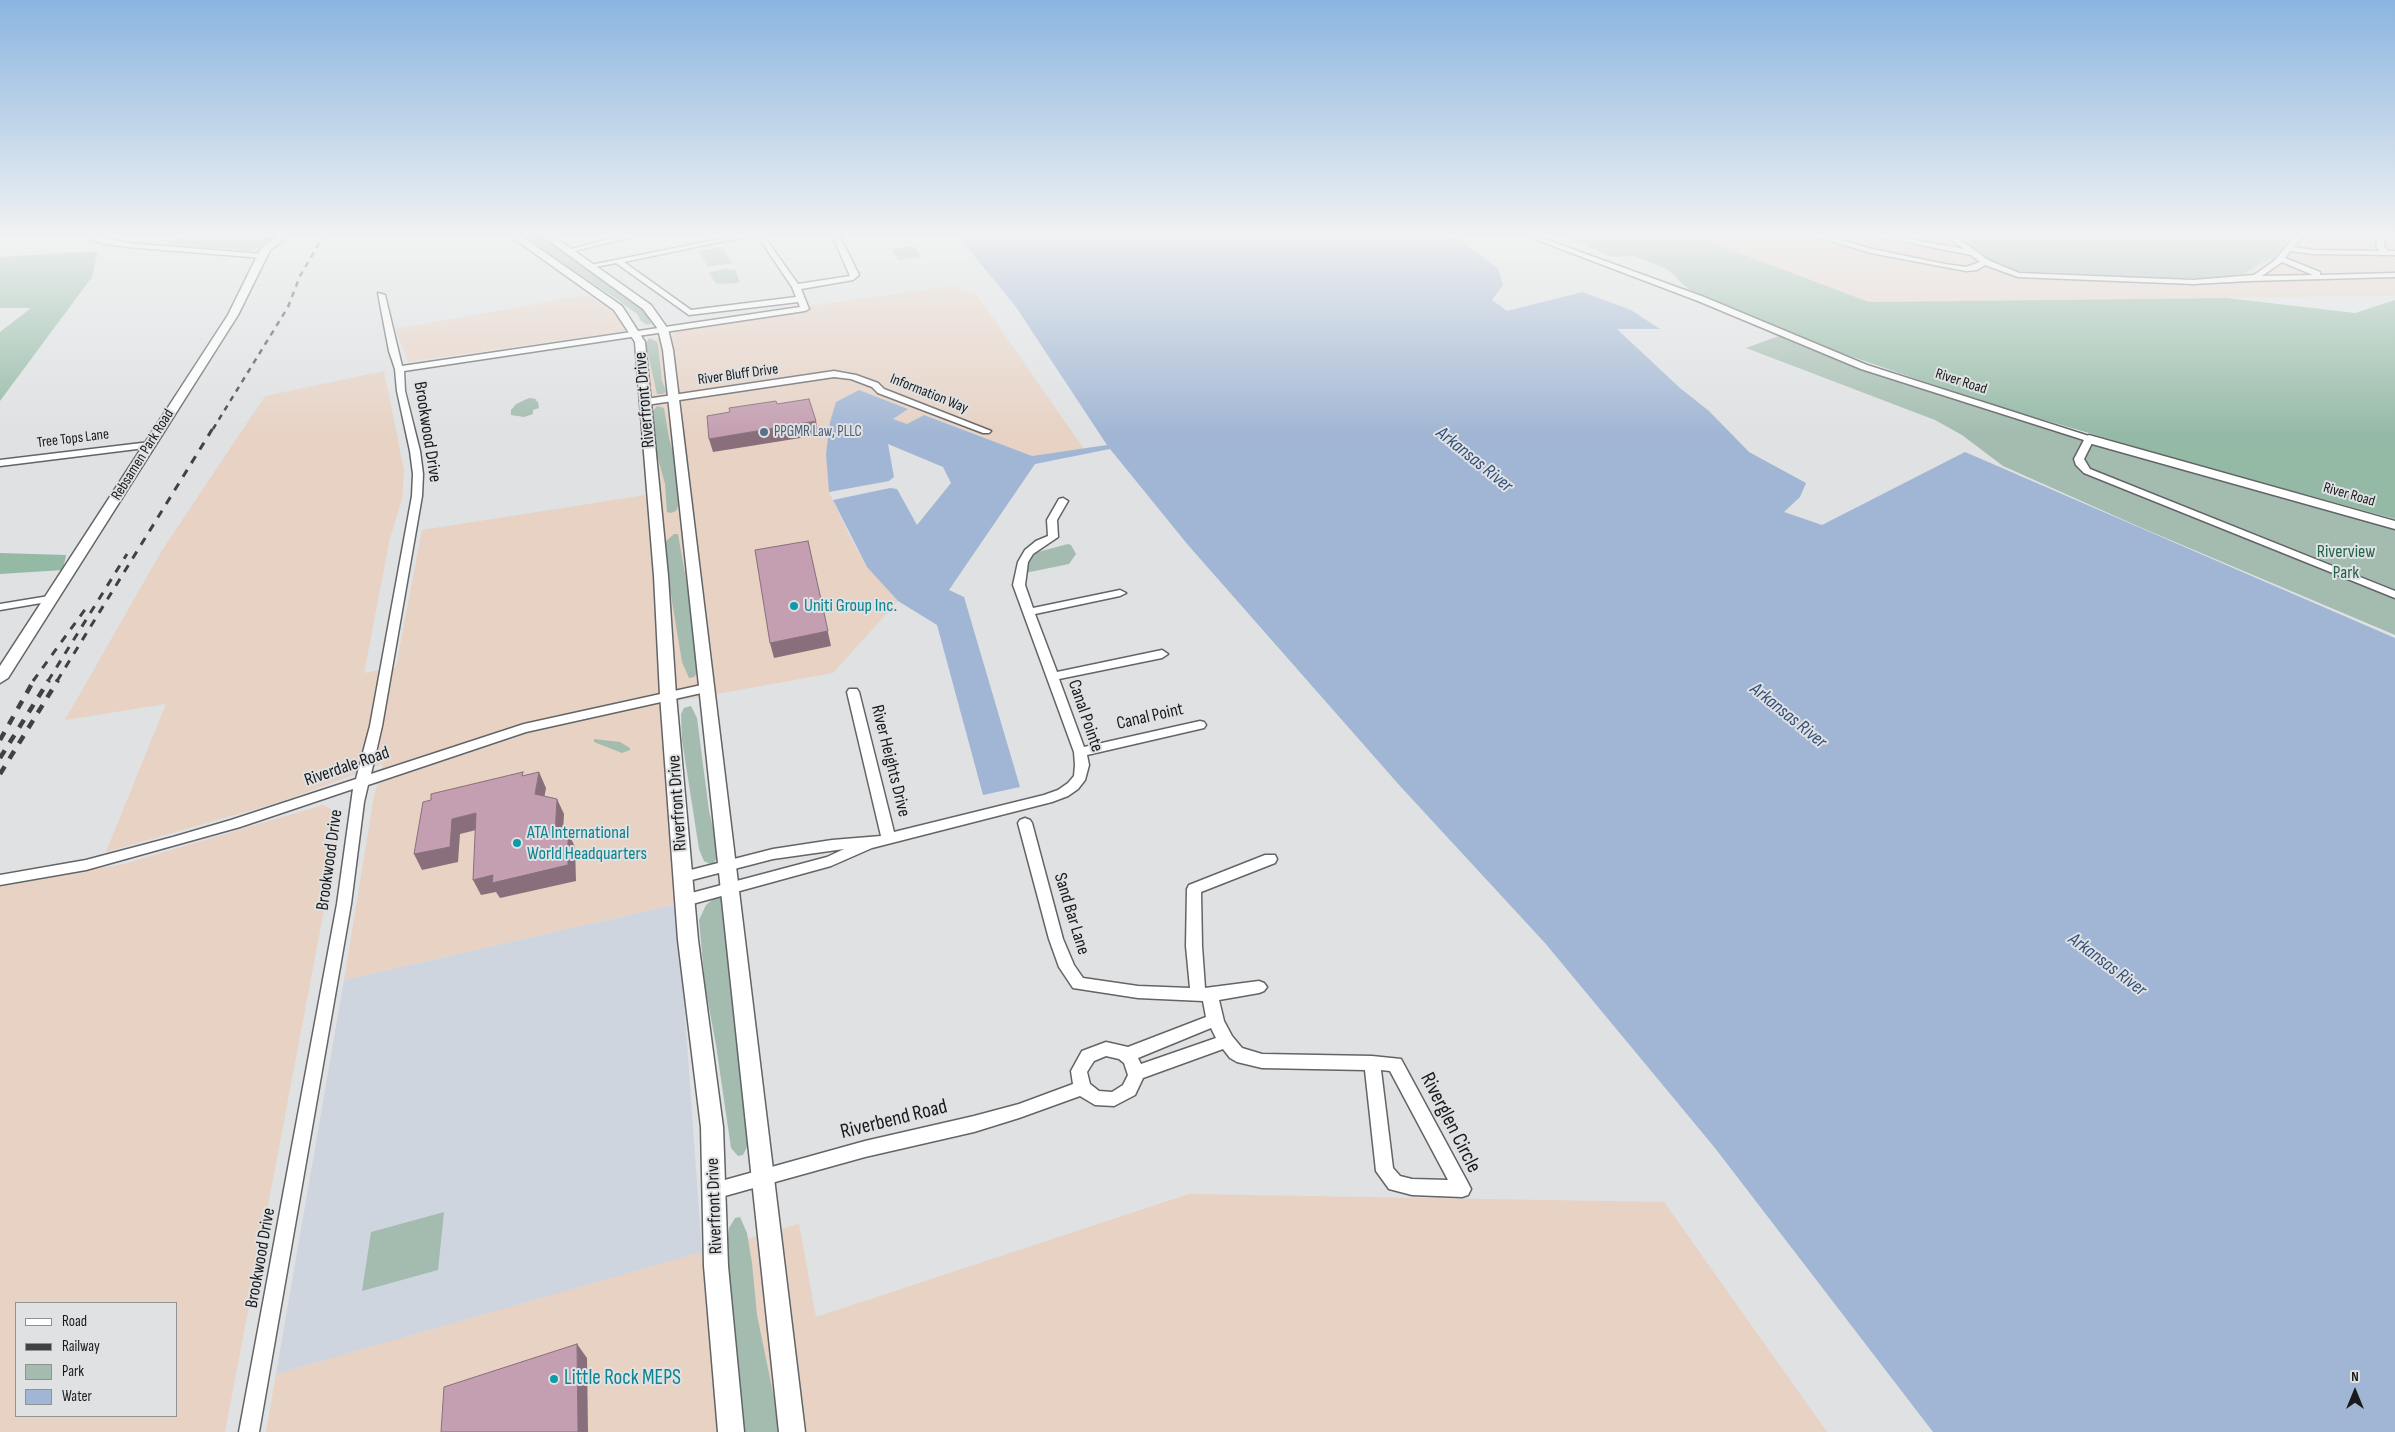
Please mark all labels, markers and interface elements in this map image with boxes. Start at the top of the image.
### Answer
street label: Riverfront Drive [630,351,660,449]
street label: River Bluff Drive [697,360,779,390]
street label: River Road [1933,365,1989,399]
street label: Information Way [887,370,971,418]
street label: Brookwood Drive [408,380,446,484]
street label: Rebsamen Park Road [108,406,178,504]
water label: Arkansas River [1431,422,1517,498]
place label: PPGMR Law, PLLC [774,423,862,441]
street label: Tree Tops Lane [36,426,110,452]
marker: PPGMR Law, PLLC [758,426,770,438]
street label: River Road [2321,479,2377,511]
park label: Riverview Park [2317,541,2375,584]
place label: Uniti Group Inc. [804,595,897,617]
marker: Uniti Group Inc. [788,600,800,612]
street label: Canal Pointe [1063,677,1107,755]
water label: Arkansas River [1745,678,1831,754]
street label: Canal Point [1114,699,1186,735]
street label: River Heights Drive [866,703,914,819]
street label: Riverdale Road [302,742,392,792]
street label: Riverfront Drive [664,754,692,852]
street label: Brookwood Drive [312,808,348,912]
place label: ATA International World Headquarters [527,822,647,864]
marker: ATA International World Headquarters [511,837,523,849]
street label: Sand Bar Lane [1048,871,1094,957]
water label: Arkansas River [2063,928,2151,1002]
street label: Riverglen Circle [1414,1069,1486,1177]
street label: Riverbend Road [838,1095,950,1145]
street label: Riverfront Drive [703,1158,727,1254]
street label: Brookwood Drive [242,1206,280,1310]
legend [15,1302,178,1417]
text: Road [62,1312,87,1331]
text: Railway [62,1337,100,1356]
text: Park [62,1362,84,1381]
place label: Little Rock MEPS [564,1366,681,1392]
north arrow [2330,1367,2380,1417]
text: N [2351,1368,2359,1385]
marker: Little Rock MEPS [548,1373,560,1385]
text: Water [62,1387,92,1406]

